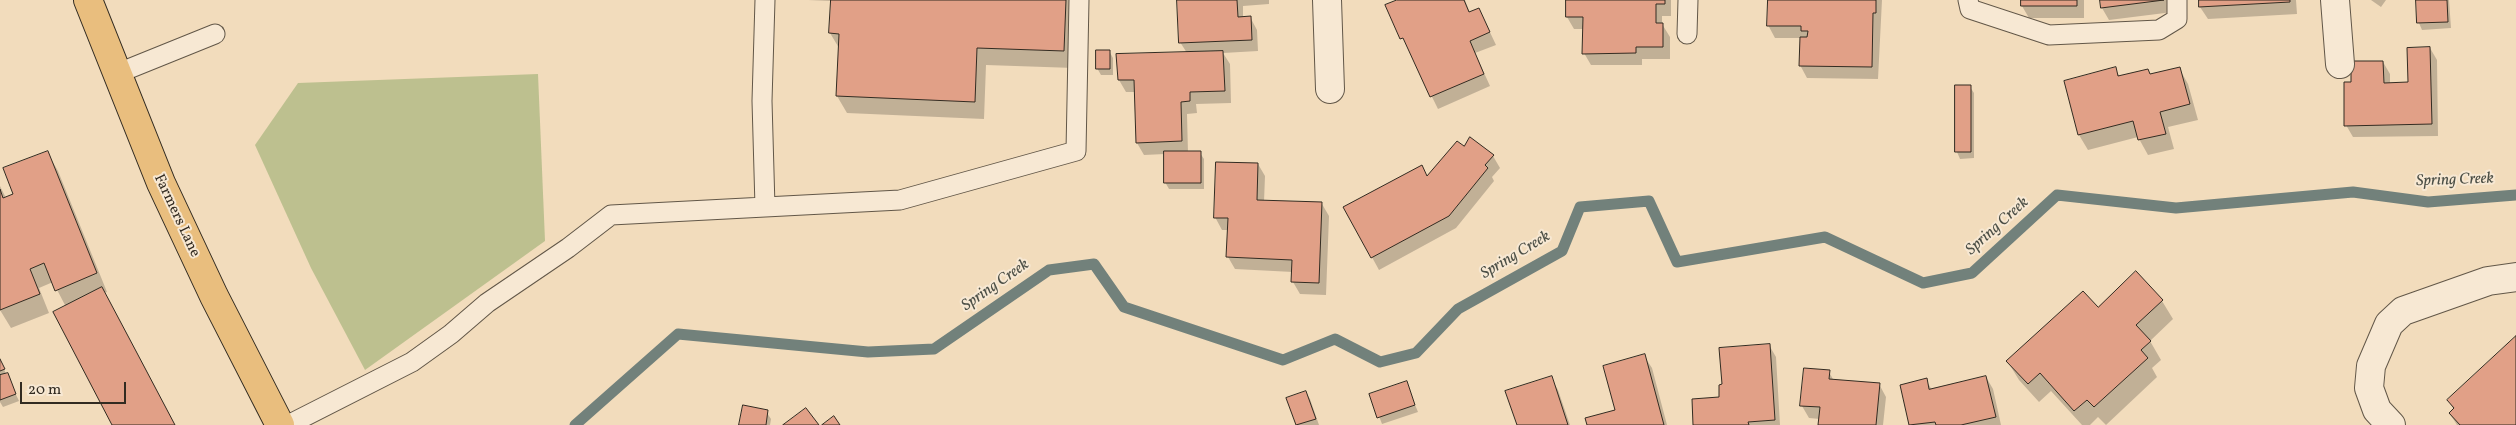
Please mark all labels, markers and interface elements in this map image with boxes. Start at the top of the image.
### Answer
water label: Spring Creek [2416,170,2494,192]
street label: Farmers Lane [149,172,203,260]
water label: Spring Creek [1963,194,2033,260]
water label: Spring Creek [1478,228,1554,284]
water label: Spring Creek [959,256,1033,316]
scale bar [22,372,129,404]
text: 20 m [28,380,61,401]

